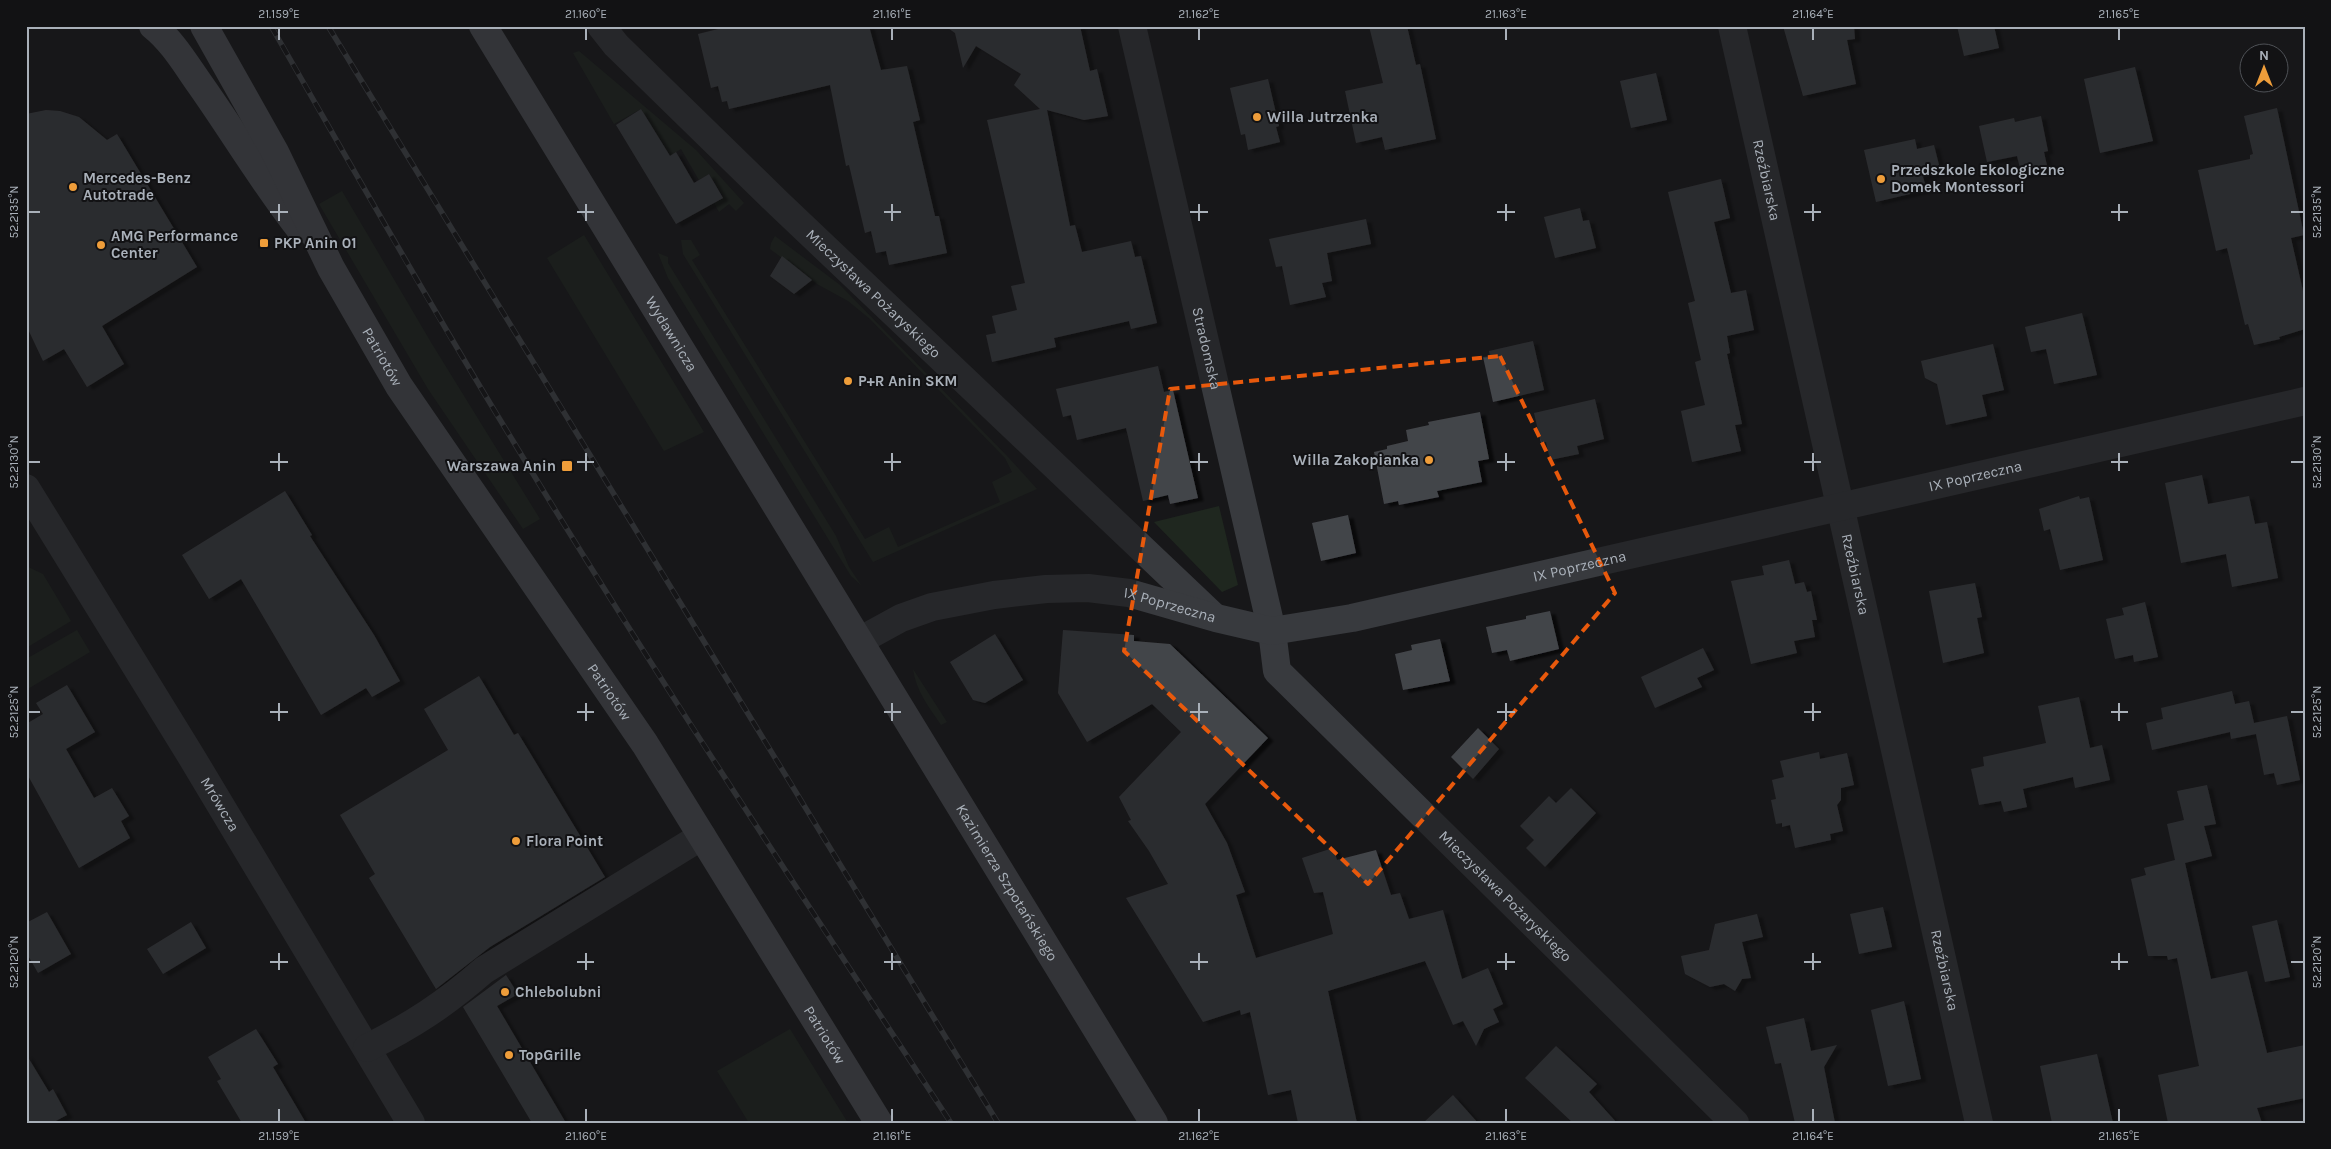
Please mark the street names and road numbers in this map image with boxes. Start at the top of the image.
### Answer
street label: Rzeźbiarska [1749,138,1785,223]
street label: Mieczysława Pożaryskiego [802,225,945,362]
street label: Wydawnicza [641,293,701,375]
street label: Stradomska [1188,305,1225,392]
street label: Patriotów [358,324,406,390]
street label: IX Poprzeczna [1927,457,2024,495]
street label: Rzeźbiarska [1838,532,1873,617]
street label: IX Poprzeczna [1531,547,1628,586]
street label: IX Poprzeczna [1123,583,1218,627]
street label: Patriotów [583,660,635,724]
street label: Mrówcza [197,774,243,835]
street label: Kazimierza Szpotańskiego [952,801,1062,964]
street label: Mieczysława Pożaryskiego [1435,827,1575,966]
street label: Rzeźbiarska [1927,928,1963,1013]
street label: Patriotów [800,1003,849,1068]

